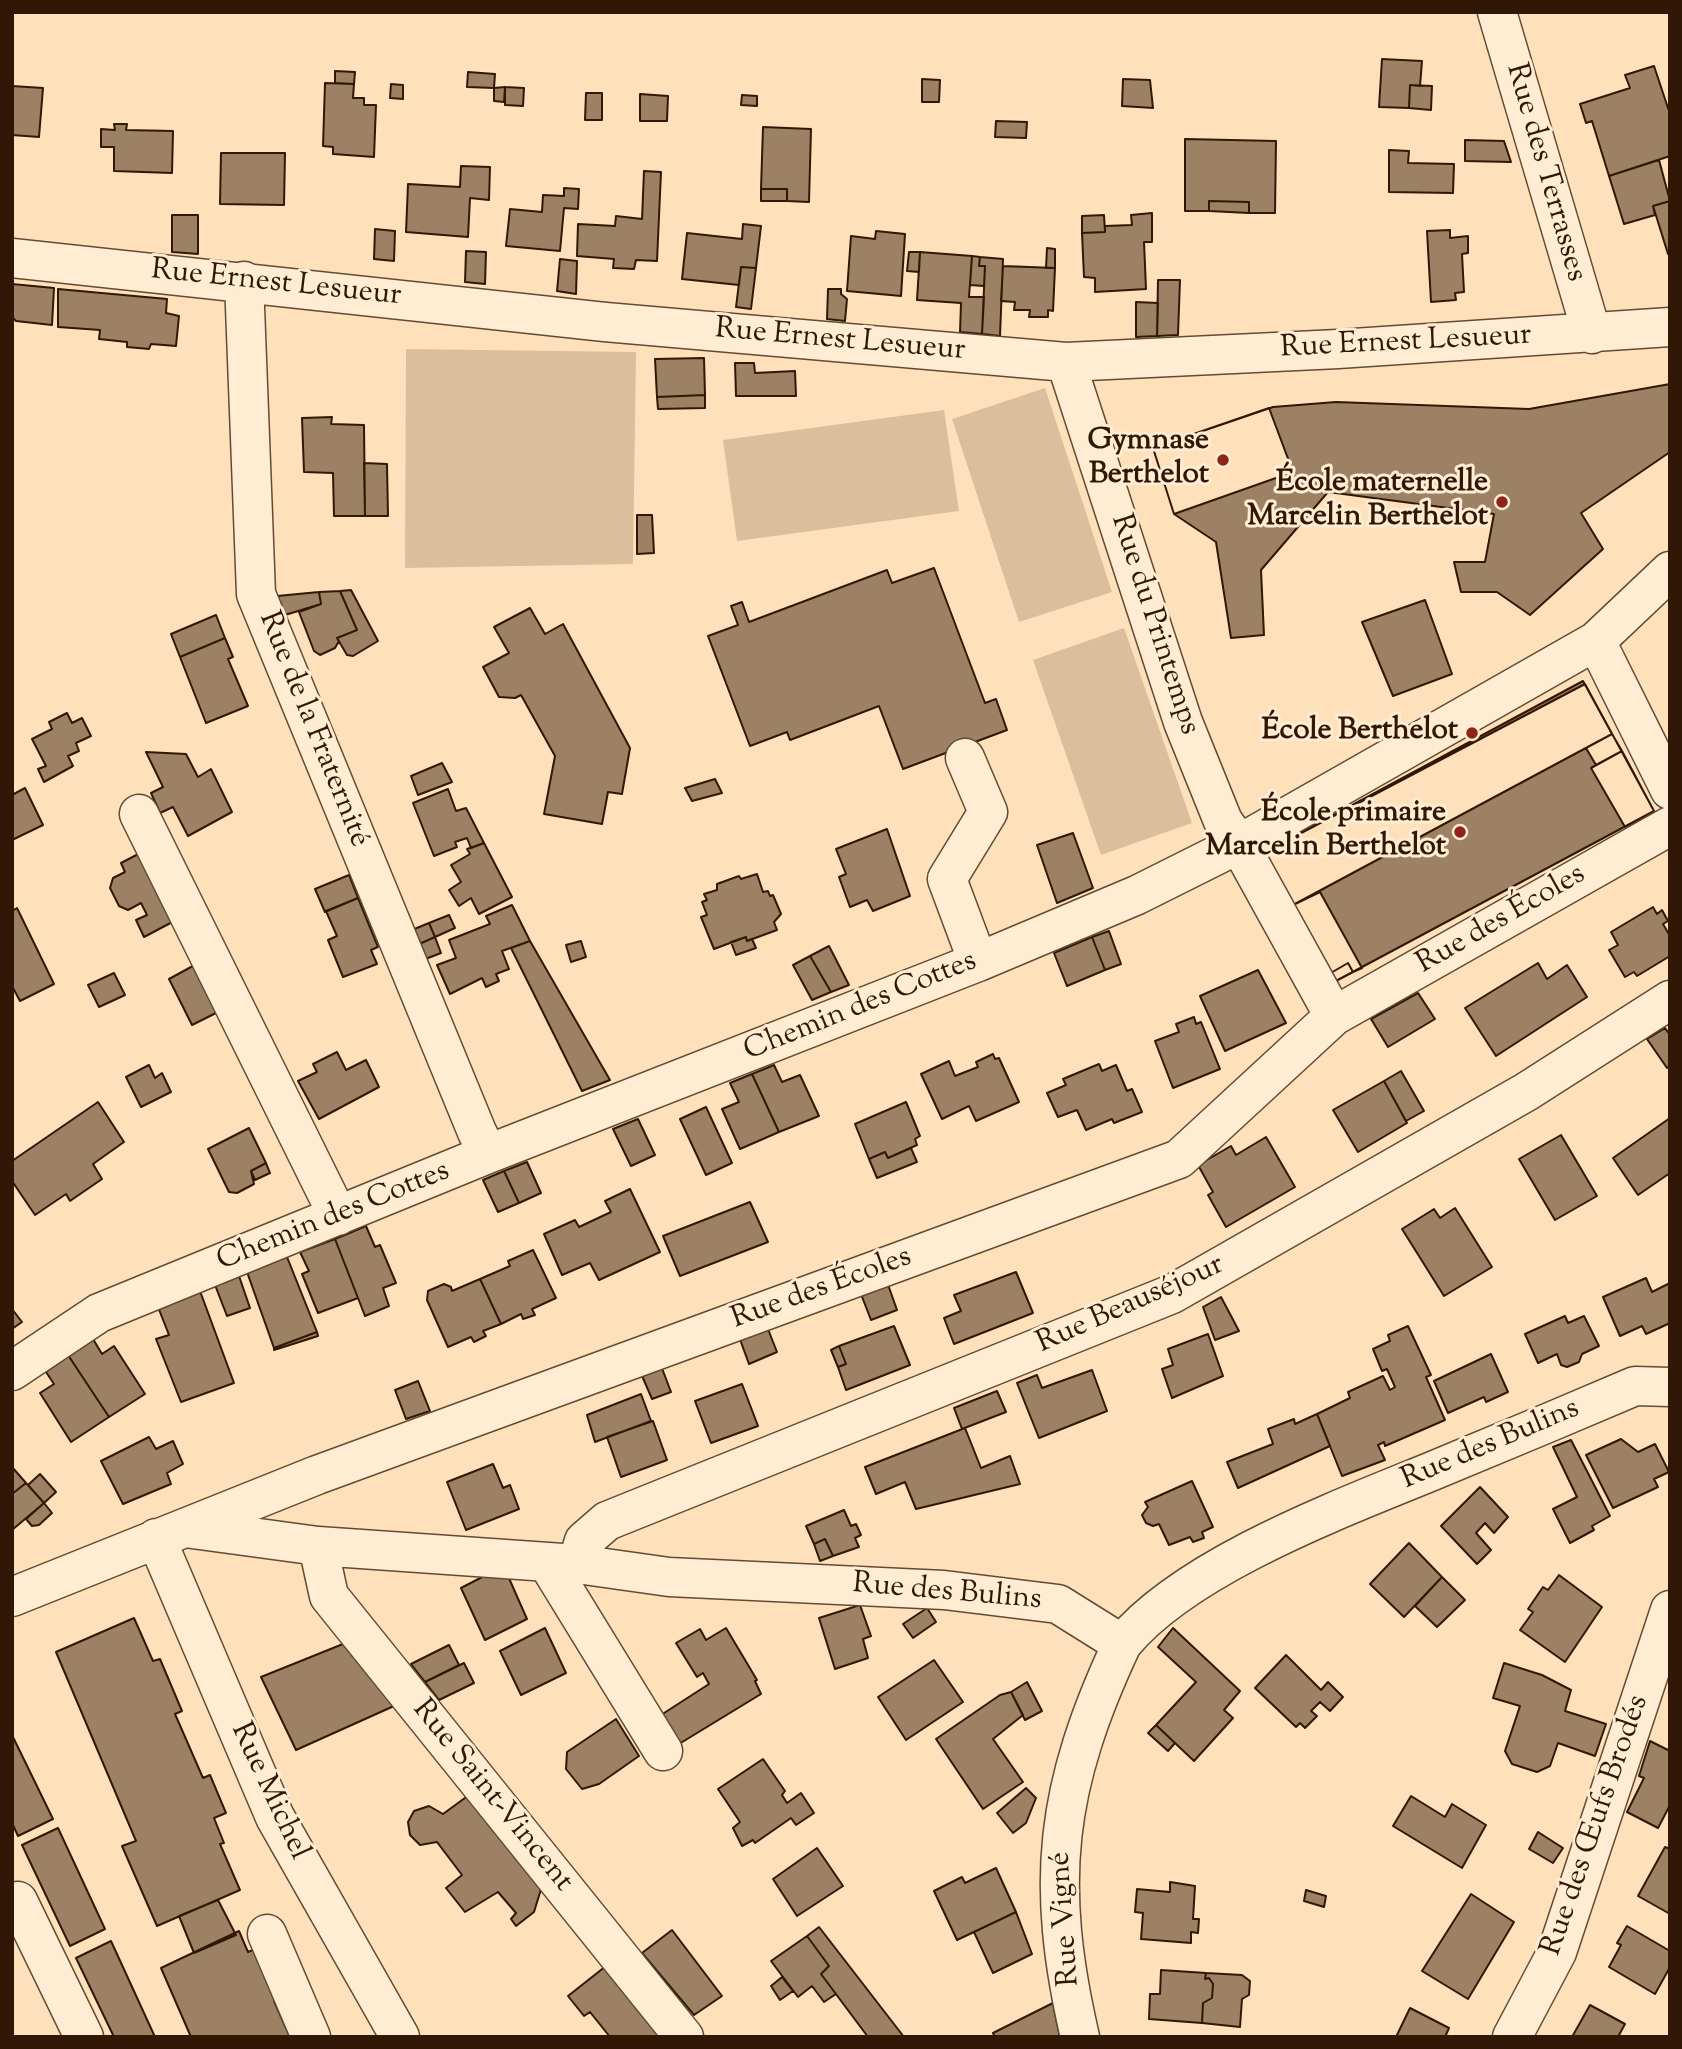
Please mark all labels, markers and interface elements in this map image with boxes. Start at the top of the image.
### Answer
street label: Rue des Terrasses [1496,60,1592,286]
street label: Rue Ernest Lesueur [149,254,403,316]
street label: Rue Ernest Lesueur [713,313,967,371]
street label: Rue Ernest Lesueur [1280,319,1532,369]
place label: Gymnase Berthelot [1087,425,1209,495]
marker: Gymnase Berthelot [1215,452,1231,468]
place label: École maternelle Marcelin Berthelot [1247,467,1488,538]
marker: École maternelle Marcelin Berthelot [1494,494,1510,510]
street label: Rue du Printemps [1100,510,1206,740]
street label: Rue de la Fraternité [248,607,376,853]
place label: École Berthelot [1262,715,1458,751]
marker: École Berthelot [1464,725,1480,741]
place label: École primaire Marcelin Berthelot [1205,797,1446,868]
marker: École primaire Marcelin Berthelot [1452,824,1468,840]
street label: Rue des Écoles [1411,858,1593,984]
street label: Chemin des Cottes [739,945,983,1071]
street label: Chemin des Cottes [212,1155,456,1281]
street label: Rue des Écoles [727,1241,917,1339]
street label: Rue Beauséjour [1032,1249,1230,1363]
street label: Rue des Bulins [1397,1392,1585,1500]
street label: Rue des Bulins [851,1568,1043,1620]
street label: Rue des Œufs Brodés [1536,1691,1658,1961]
street label: Rue Saint-Vincent [403,1694,579,1900]
street label: Rue Michel [221,1718,315,1866]
street label: Rue Vigné [1044,1850,1090,1988]

